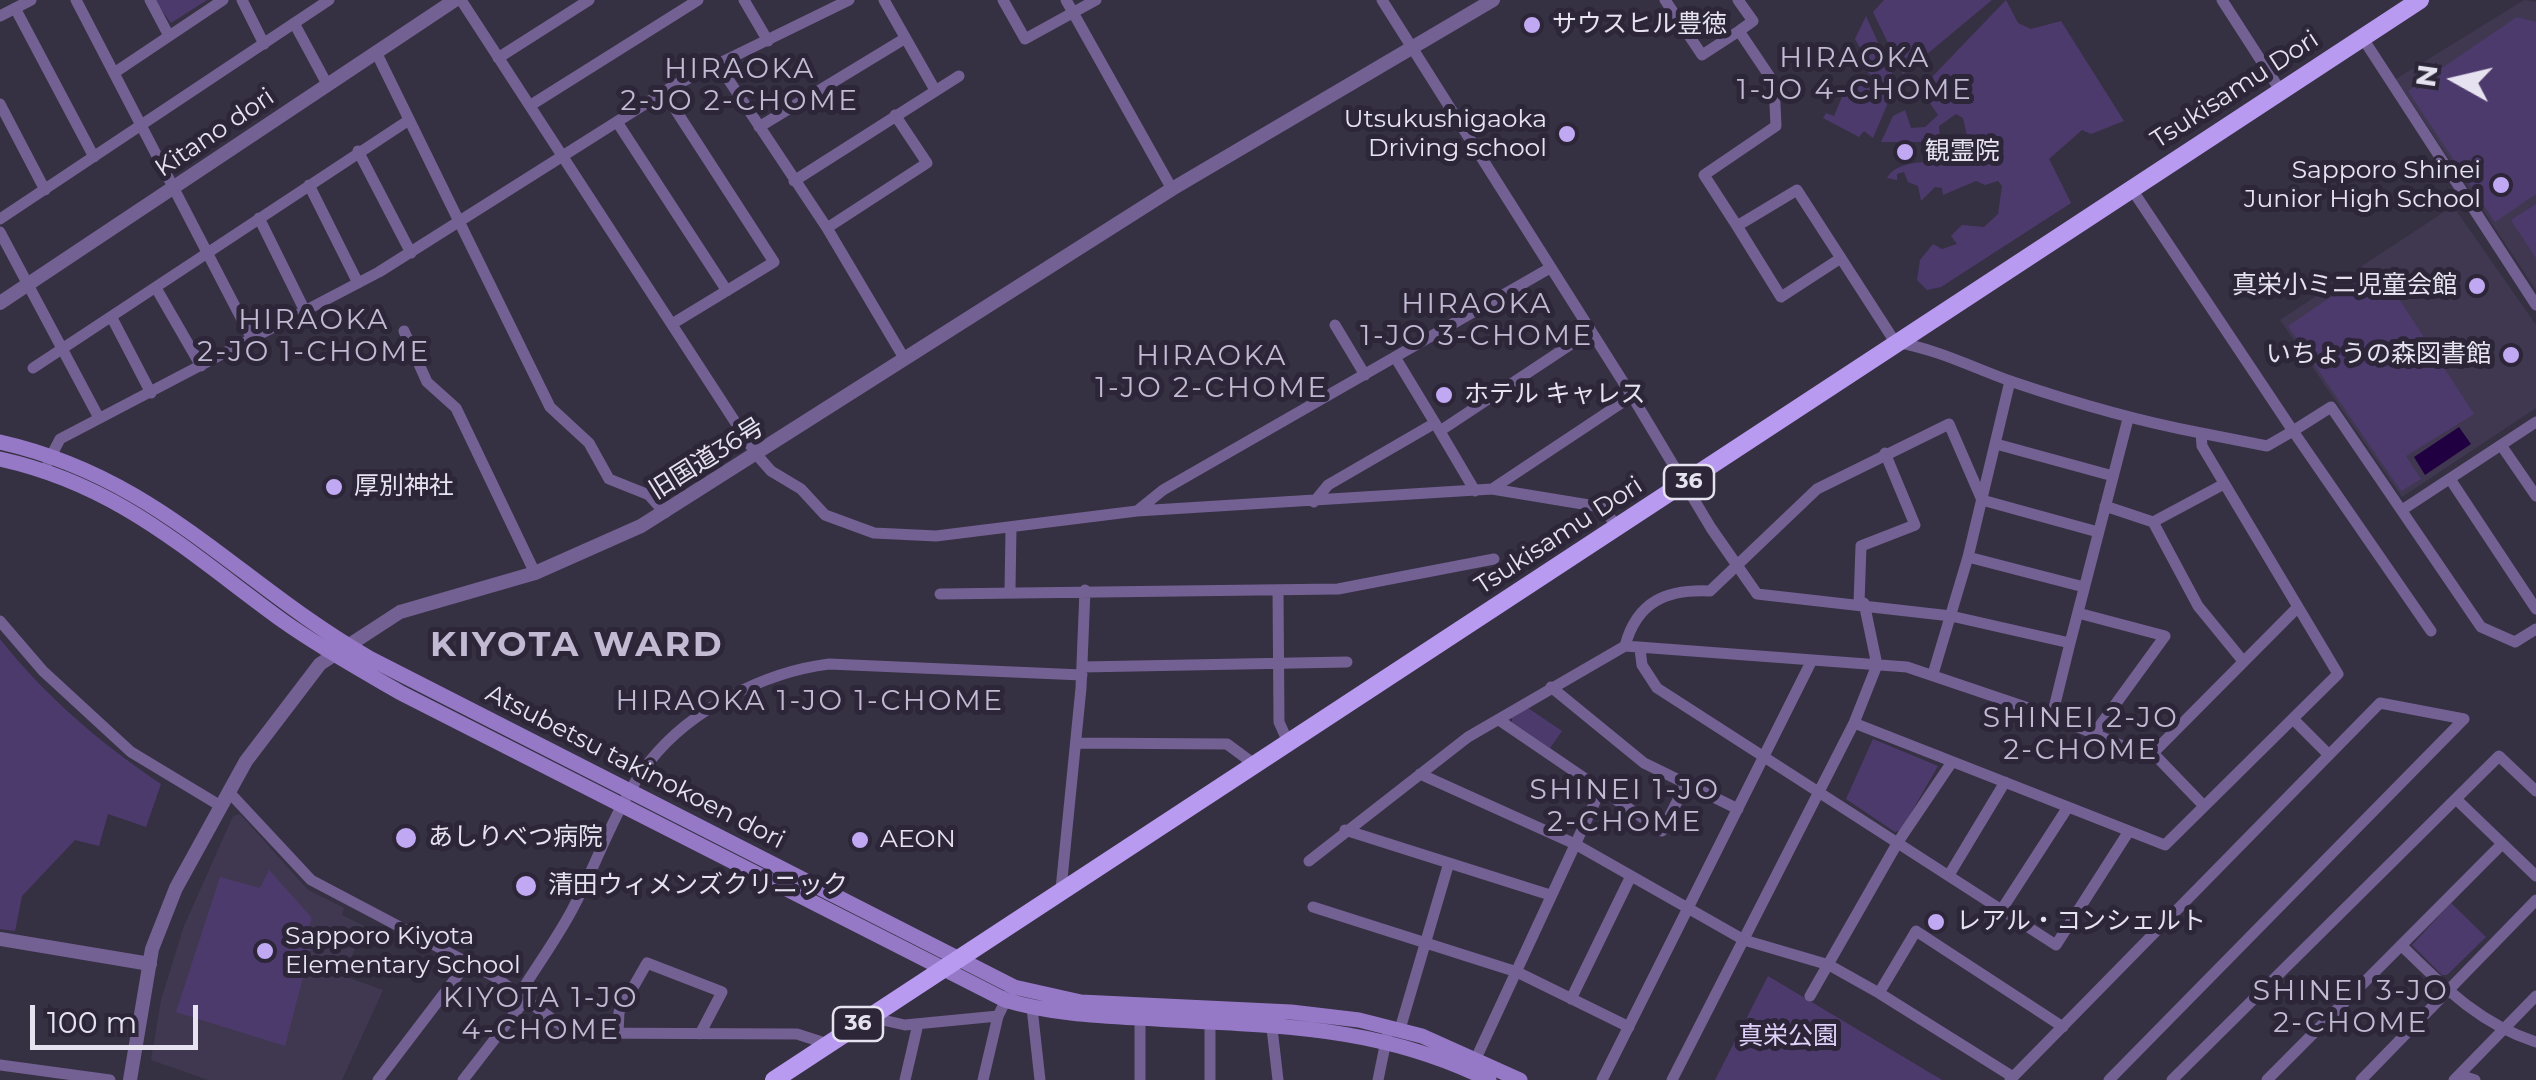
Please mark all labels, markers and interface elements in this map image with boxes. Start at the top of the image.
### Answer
place label: サウスヒル豊徳 [1552,10,1727,40]
marker: サウスヒル豊徳 [1521,14,1543,36]
street label: Tsukisamu Dori [2146,25,2324,155]
north arrow [2406,30,2506,130]
district label: HIRAOKA 1-JO 4-CHOME [1737,42,1973,108]
district label: HIRAOKA 2-JO 2-CHOME [621,53,859,119]
text: N [2408,62,2445,89]
street label: Kitano dori [150,82,280,184]
place label: Utsukushigaoka Driving school [1344,105,1547,164]
marker: Utsukushigaoka Driving school [1556,123,1578,145]
place label: 観霊院 [1925,137,2000,167]
marker: 観霊院 [1894,141,1916,163]
place label: Sapporo Shinei Junior High School [2244,156,2481,215]
marker: Sapporo Shinei Junior High School [2490,174,2512,196]
place label: 真栄小ミニ児童会館 [2232,271,2457,301]
marker: 真栄小ミニ児童会館 [2466,275,2488,297]
district label: HIRAOKA 1-JO 3-CHOME [1360,288,1594,354]
district label: HIRAOKA 2-JO 1-CHOME [197,304,431,370]
district label: HIRAOKA 1-JO 2-CHOME [1095,340,1329,406]
place label: いちょうの森図書館 [2266,340,2491,370]
marker: いちょうの森図書館 [2500,344,2522,366]
place label: ホテル キャレス [1464,380,1646,410]
marker: ホテル キャレス [1433,384,1455,406]
street label: 旧国道36号 [644,412,770,506]
road number: 36 [1664,465,1714,499]
street label: Tsukisamu Dori [1470,471,1648,601]
place label: 厚別神社 [354,472,454,502]
marker: 厚別神社 [323,476,345,498]
district label: KIYOTA WARD [430,625,724,667]
street label: Atsubetsu takinokoen dori [481,678,789,856]
district label: HIRAOKA 1-JO 1-CHOME [615,685,1005,719]
district label: SHINEI 2-JO 2-CHOME [1983,702,2179,768]
district label: SHINEI 1-JO 2-CHOME [1530,774,1720,840]
place label: あしりべつ病院 [428,823,603,853]
marker: あしりべつ病院 [393,825,419,851]
place label: AEON [880,825,956,855]
marker: AEON [849,829,871,851]
place label: 清田ウィメンズクリニック [548,871,848,901]
marker: 清田ウィメンズクリニック [513,873,539,899]
place label: レアル・コンシェルト [1956,907,2206,937]
marker: レアル・コンシェルト [1925,911,1947,933]
place label: Sapporo Kiyota Elementary School [285,922,521,981]
marker: Sapporo Kiyota Elementary School [254,940,276,962]
district label: SHINEI 3-JO 2-CHOME [2253,975,2449,1041]
district label: KIYOTA 1-JO 4-CHOME [443,982,639,1048]
scale bar [35,985,202,1047]
text: 100 m [47,1004,137,1041]
road number: 36 [833,1007,883,1041]
park label: 真栄公園 [1738,1022,1838,1052]

